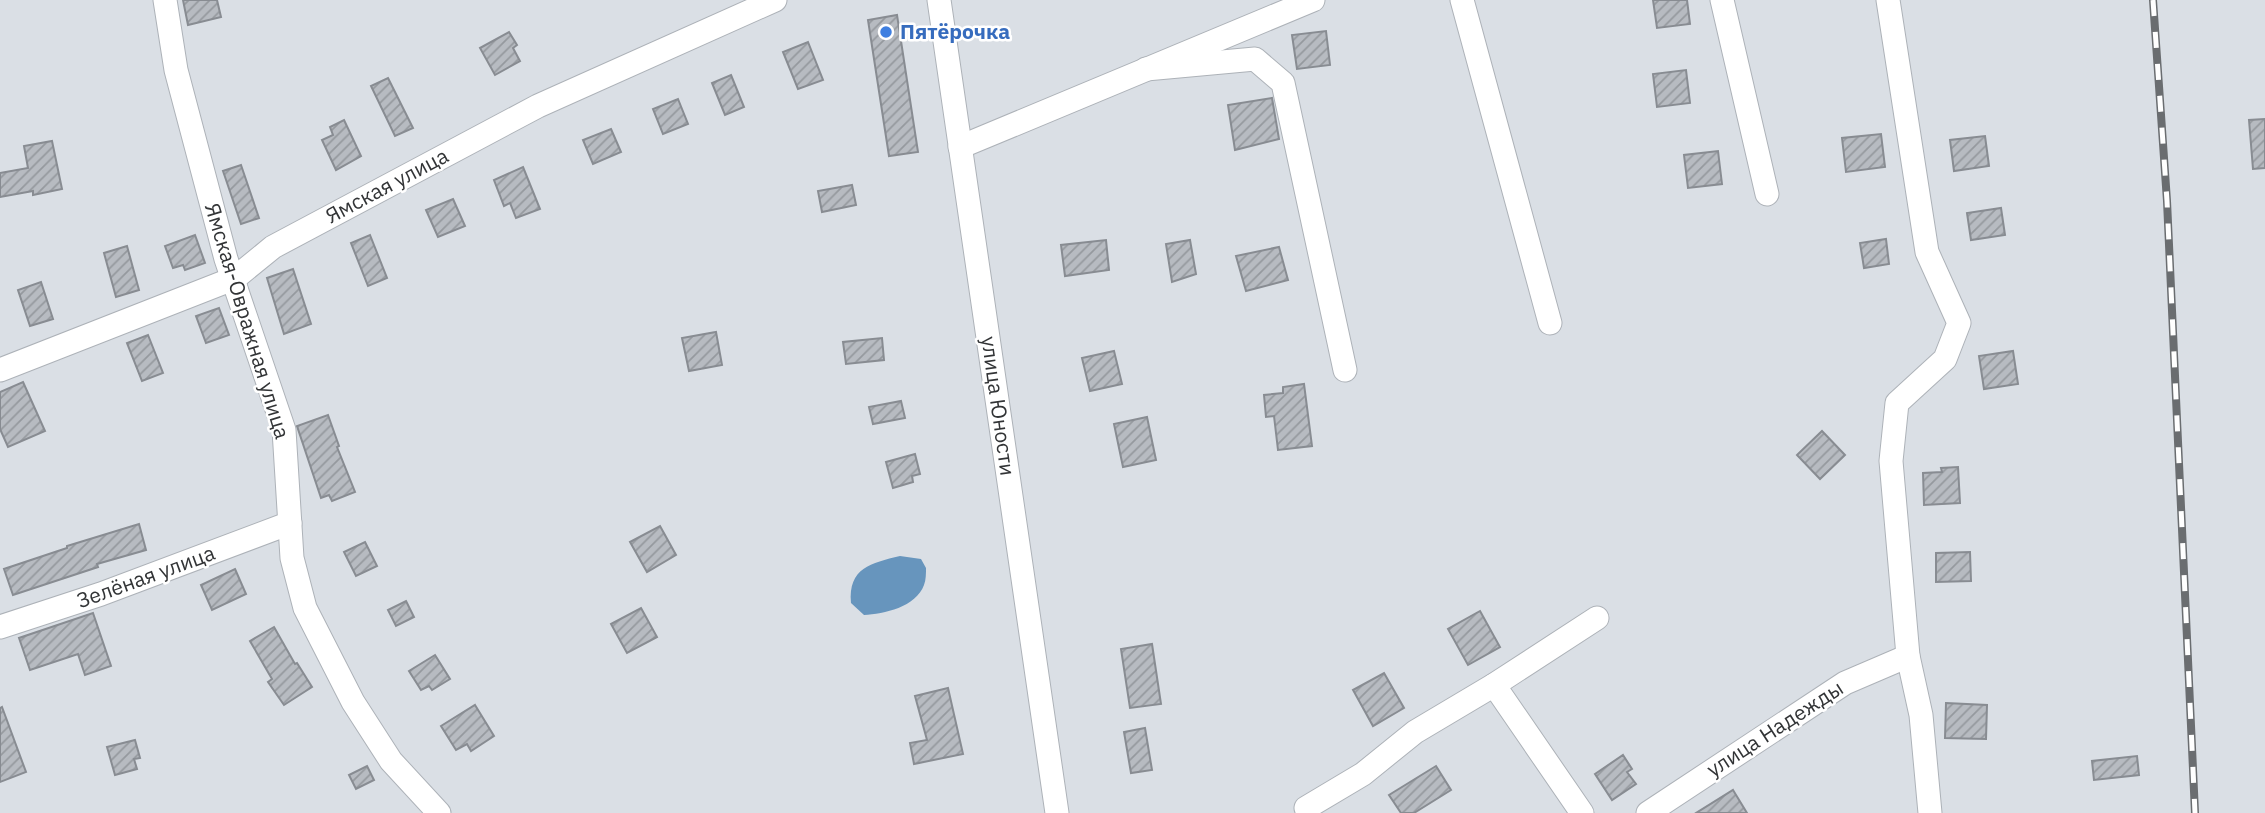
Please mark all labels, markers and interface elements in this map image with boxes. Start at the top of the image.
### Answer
place label: Пятёрочка [900,17,1010,45]
marker: Пятёрочка [878,24,894,40]
street label: Ямская улица [320,141,453,229]
street label: Ямская-Овражная улица [199,199,297,442]
street label: улица Юности [975,334,1023,477]
street label: Зелёная улица [73,538,219,614]
street label: улица Надежды [1701,673,1848,783]

